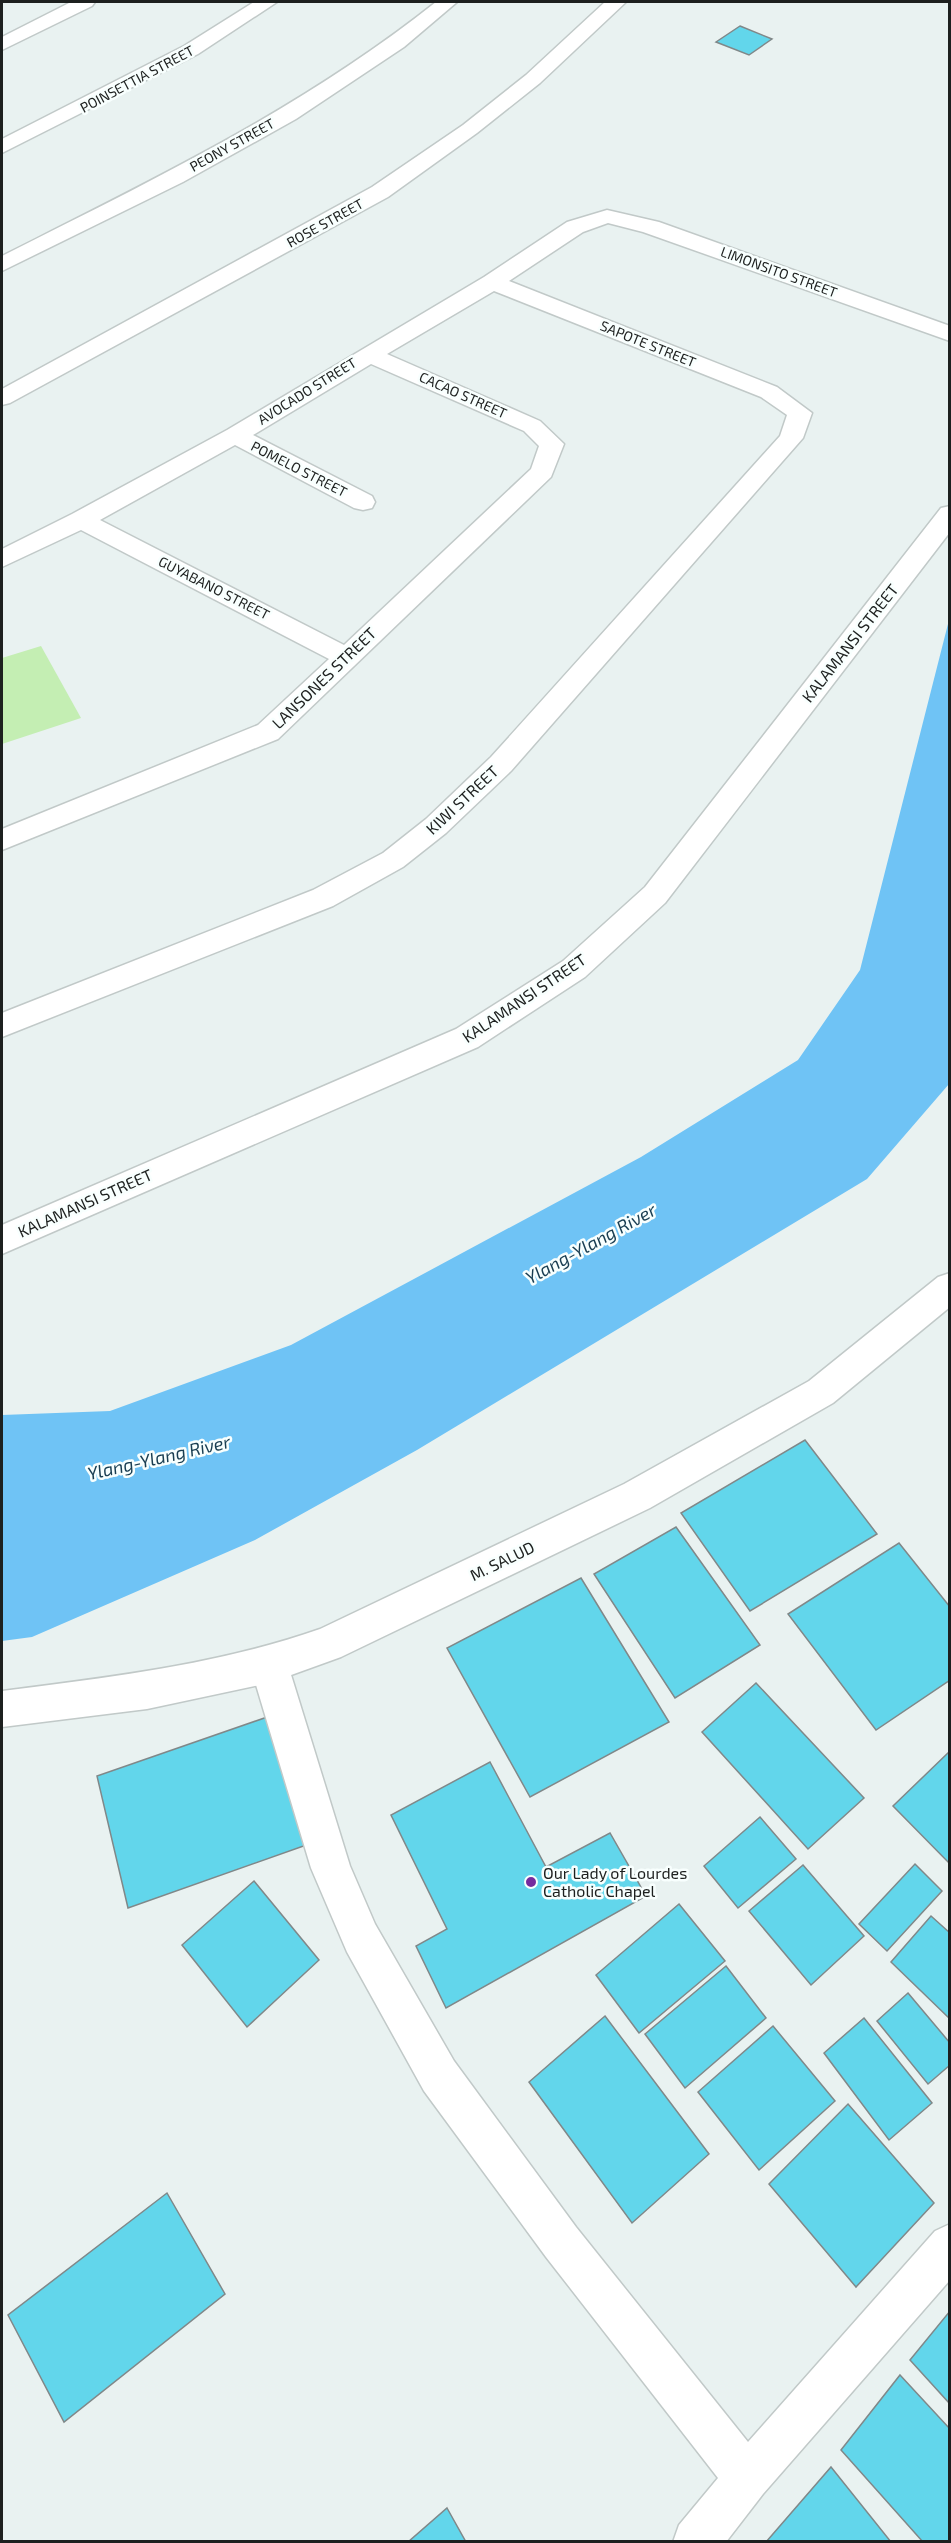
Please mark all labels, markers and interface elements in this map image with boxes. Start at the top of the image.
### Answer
street label: POINSETTIA STREET [77,41,197,116]
street label: PEONY STREET [186,114,277,175]
street label: ROSE STREET [283,194,366,251]
street label: LIMONSITO STREET [719,243,840,301]
street label: SAPOTE STREET [598,317,698,370]
street label: AVOCADO STREET [254,353,359,428]
street label: CACAO STREET [417,368,510,421]
street label: POMELO STREET [248,437,350,500]
street label: GUYABANO STREET [156,552,273,623]
street label: KALAMANSI STREET [797,580,902,706]
street label: LANSONES STREET [268,623,380,732]
street label: KIWI STREET [422,761,502,838]
street label: KALAMANSI STREET [458,949,589,1046]
street label: KALAMANSI STREET [15,1164,155,1241]
water label: Ylang-Ylang River [521,1198,660,1288]
water label: Ylang-Ylang River [85,1430,233,1484]
street label: M. SALUD [466,1537,537,1584]
place label: Our Lady of Lourdes Catholic Chapel [543,1863,687,1900]
marker: Our Lady of Lourdes Catholic Chapel [524,1875,538,1889]

